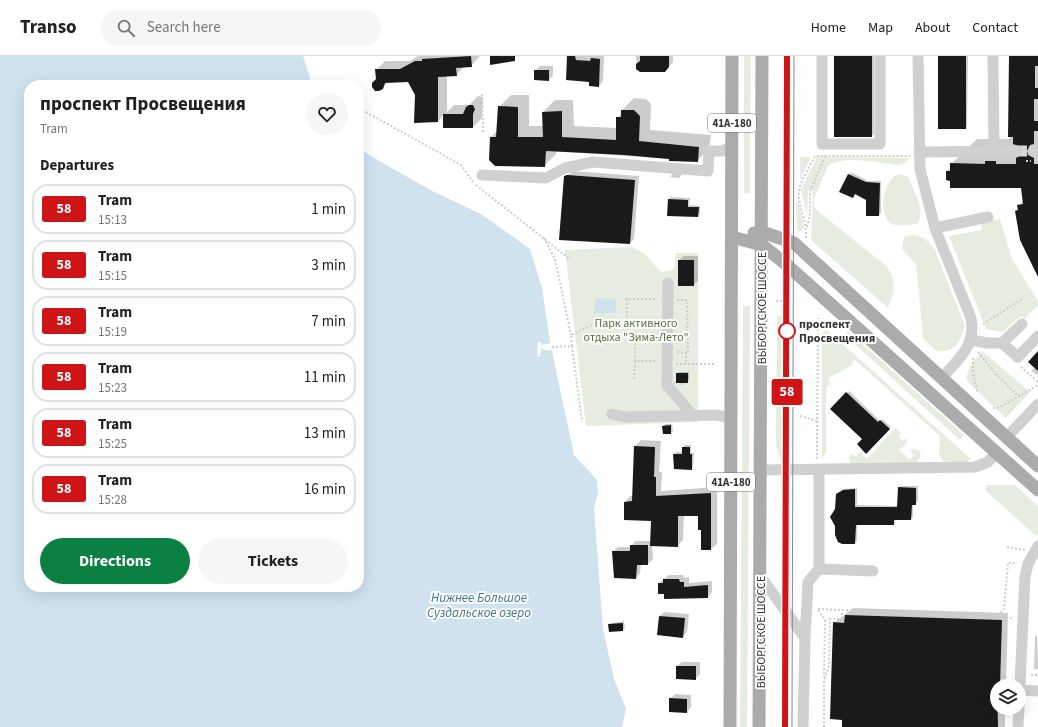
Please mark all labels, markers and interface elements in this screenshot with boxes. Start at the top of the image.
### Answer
search box [101,10,381,46]
text: Transo [20,14,77,41]
icon: search [115,17,137,39]
text: Search here [147,17,221,38]
text: Home [811,18,846,38]
text: Map [868,18,893,38]
text: About [915,18,950,38]
text: Contact [972,18,1018,38]
text: проспект Просвещения [40,91,246,118]
button: heart [306,93,348,135]
road number: 41А-180 [708,114,756,132]
text: Tram [40,120,68,138]
text: Departures [40,155,114,176]
text: Tram [98,190,132,211]
text: 58 [57,199,71,219]
text: 1 min [311,199,346,220]
text: 15:13 [98,211,127,229]
text: Tram [98,246,132,267]
street label: ВЫБОРГСКОЕ ШОССЕ [754,252,771,364]
text: 58 [57,255,71,275]
text: 3 min [311,255,346,276]
text: 15:15 [98,267,127,285]
text: Tram [98,302,132,323]
text: 58 [57,311,71,331]
text: 7 min [311,311,346,332]
park label: Парк активного отдыха "Зима-Лето" [583,315,689,346]
place label: проспект Просвещения [799,316,875,347]
marker: проспект Просвещения [778,322,796,340]
text: 15:19 [98,323,127,341]
text: Tram [98,358,132,379]
text: 58 [57,367,71,387]
text: 11 min [304,367,346,388]
text: 15:23 [98,379,127,397]
line badge: 58 [769,379,805,405]
text: 58 [780,382,794,402]
text: Tram [98,414,132,435]
text: 58 [57,423,71,443]
text: 13 min [304,423,346,444]
text: 15:25 [98,435,127,453]
text: Tram [98,470,132,491]
road number: 41А-180 [707,473,755,491]
text: 58 [57,479,71,499]
text: 16 min [304,479,346,500]
text: 15:28 [98,491,127,509]
button: Directions [40,538,190,584]
button: Tickets [198,538,348,584]
street label: ВЫБОРГСКОЕ ШОССЕ [753,576,770,688]
water label: Нижнее Большое Суздальское озеро [427,589,531,622]
map controls [990,679,1026,715]
button: layers [990,679,1026,715]

